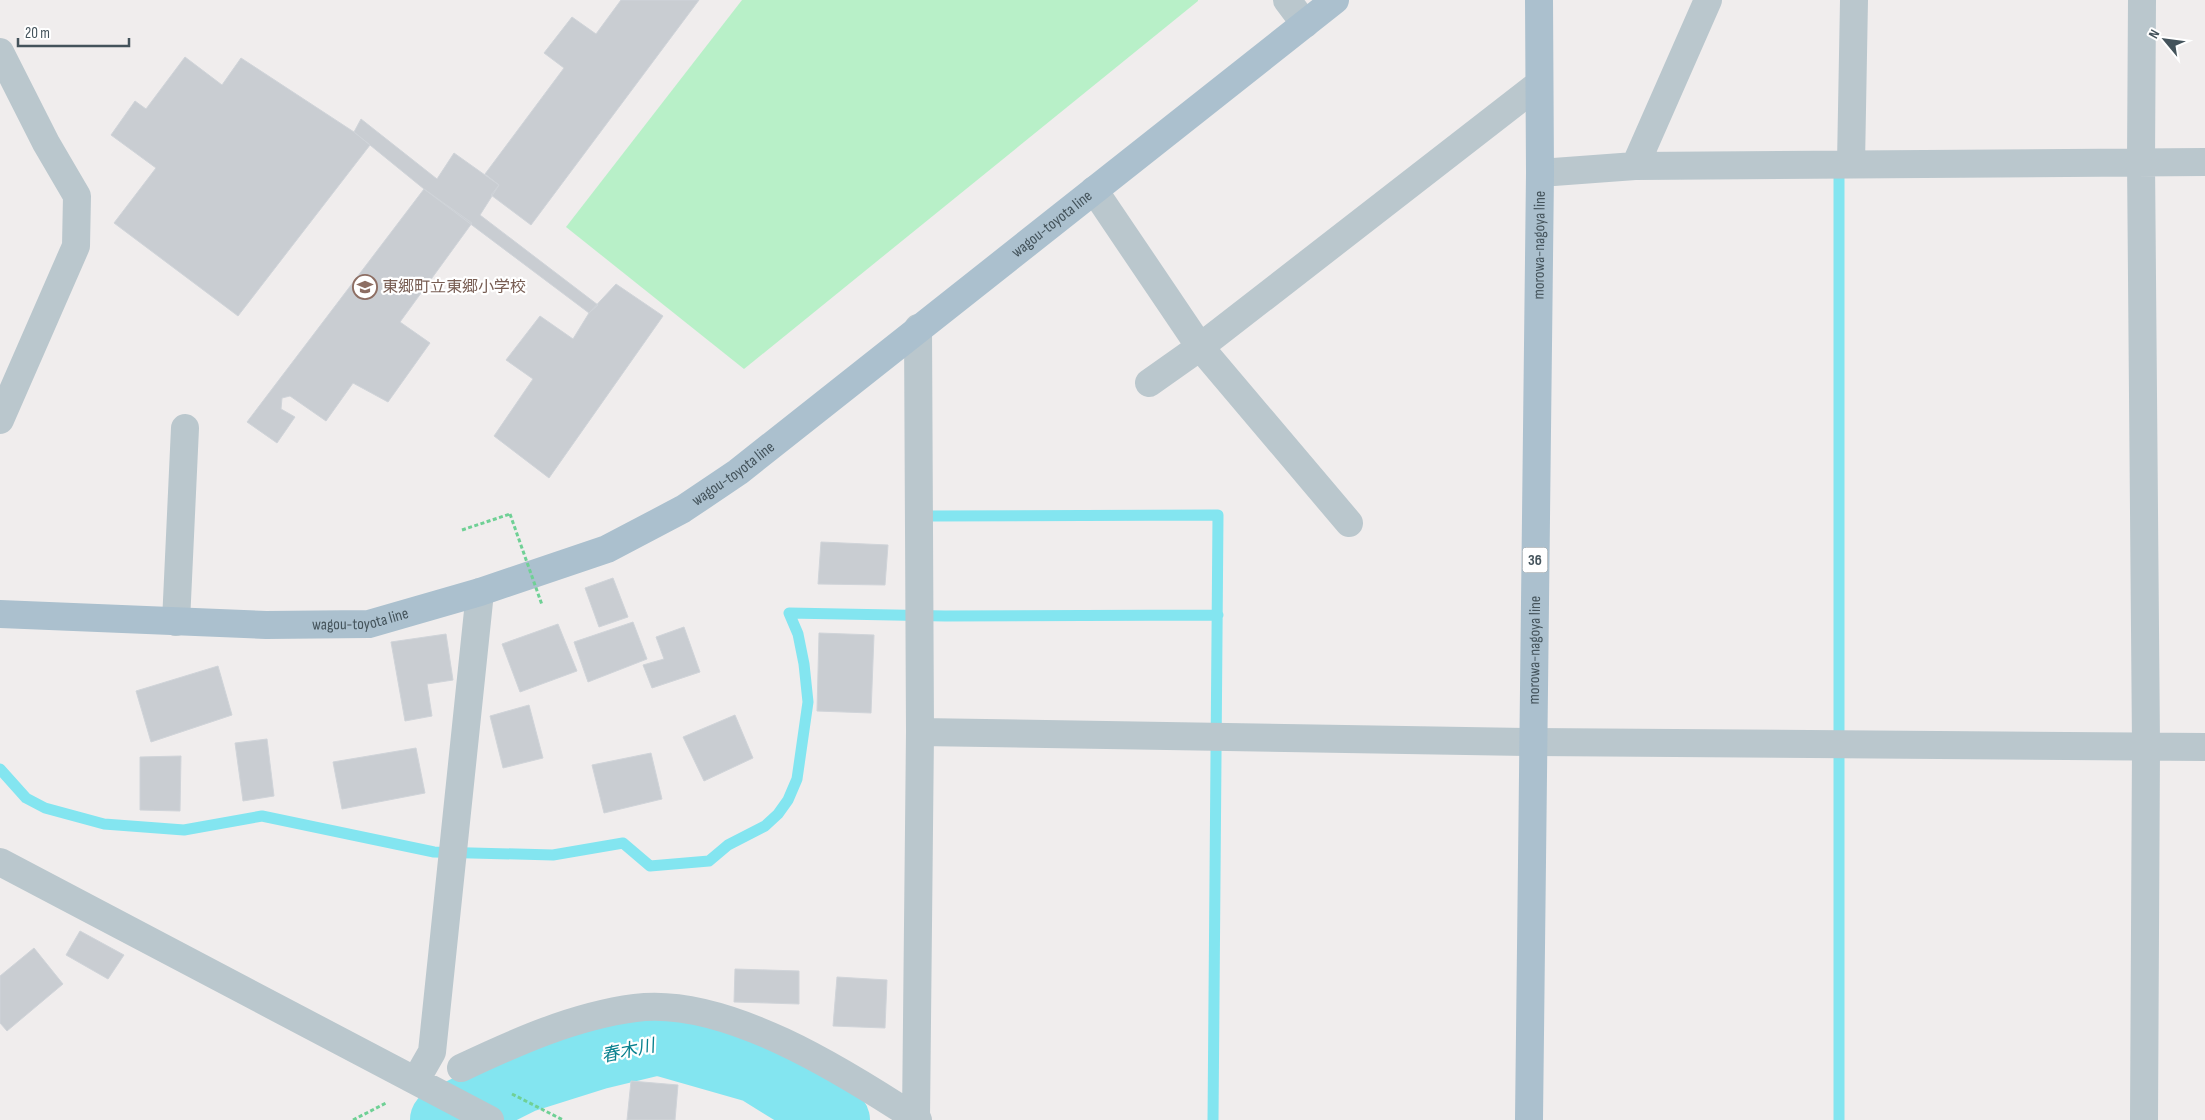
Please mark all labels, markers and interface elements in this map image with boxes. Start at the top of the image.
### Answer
scale bar [18,15,129,47]
north arrow [2140,15,2190,65]
text: 20 m [25,24,50,43]
text: N [2145,27,2163,41]
street label: wagou-toyota line [1008,186,1096,262]
street label: morowa-nagoya line [1529,191,1549,300]
school or university icon: 東郷町立東郷小学校 [352,274,378,300]
place label: 東郷町立東郷小学校 [382,278,526,297]
street label: wagou-toyota line [688,437,778,510]
road number: 36 [1522,548,1548,572]
street label: morowa-nagoya line [1524,596,1545,705]
street label: wagou-toyota line [312,604,411,634]
water label: 春木川 [599,1035,659,1067]

